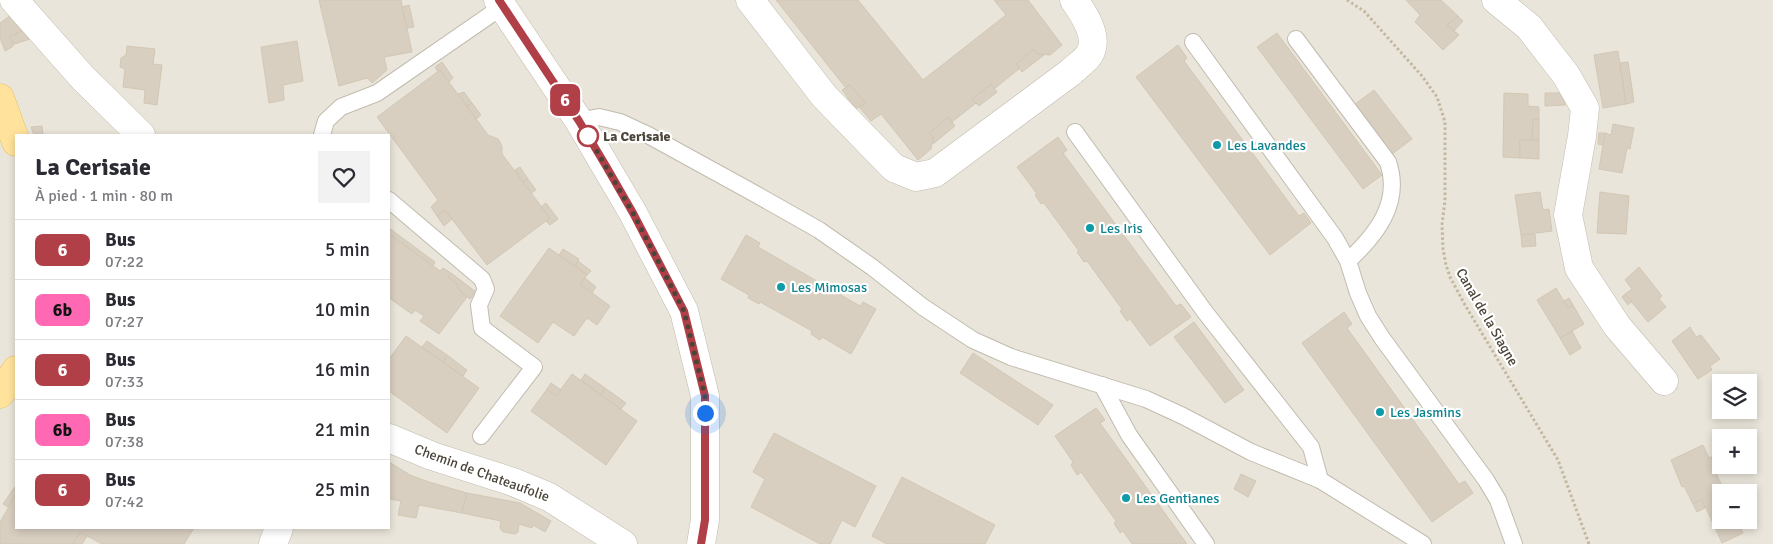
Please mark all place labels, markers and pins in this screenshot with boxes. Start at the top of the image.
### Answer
marker: La Cerisaie [577,125,599,147]
place label: La Cerisaie [603,128,671,145]
place label: Les Lavandes [1227,137,1306,154]
marker: Les Lavandes [1211,139,1223,151]
place label: Les Iris [1100,220,1143,237]
marker: Les Iris [1084,222,1096,234]
place label: Les Mimosas [791,279,867,296]
marker: Les Mimosas [775,281,787,293]
place label: Les Jasmins [1390,404,1461,421]
marker: Les Jasmins [1374,406,1386,418]
place label: Les Gentianes [1136,490,1219,507]
marker: Les Gentianes [1120,492,1132,504]

